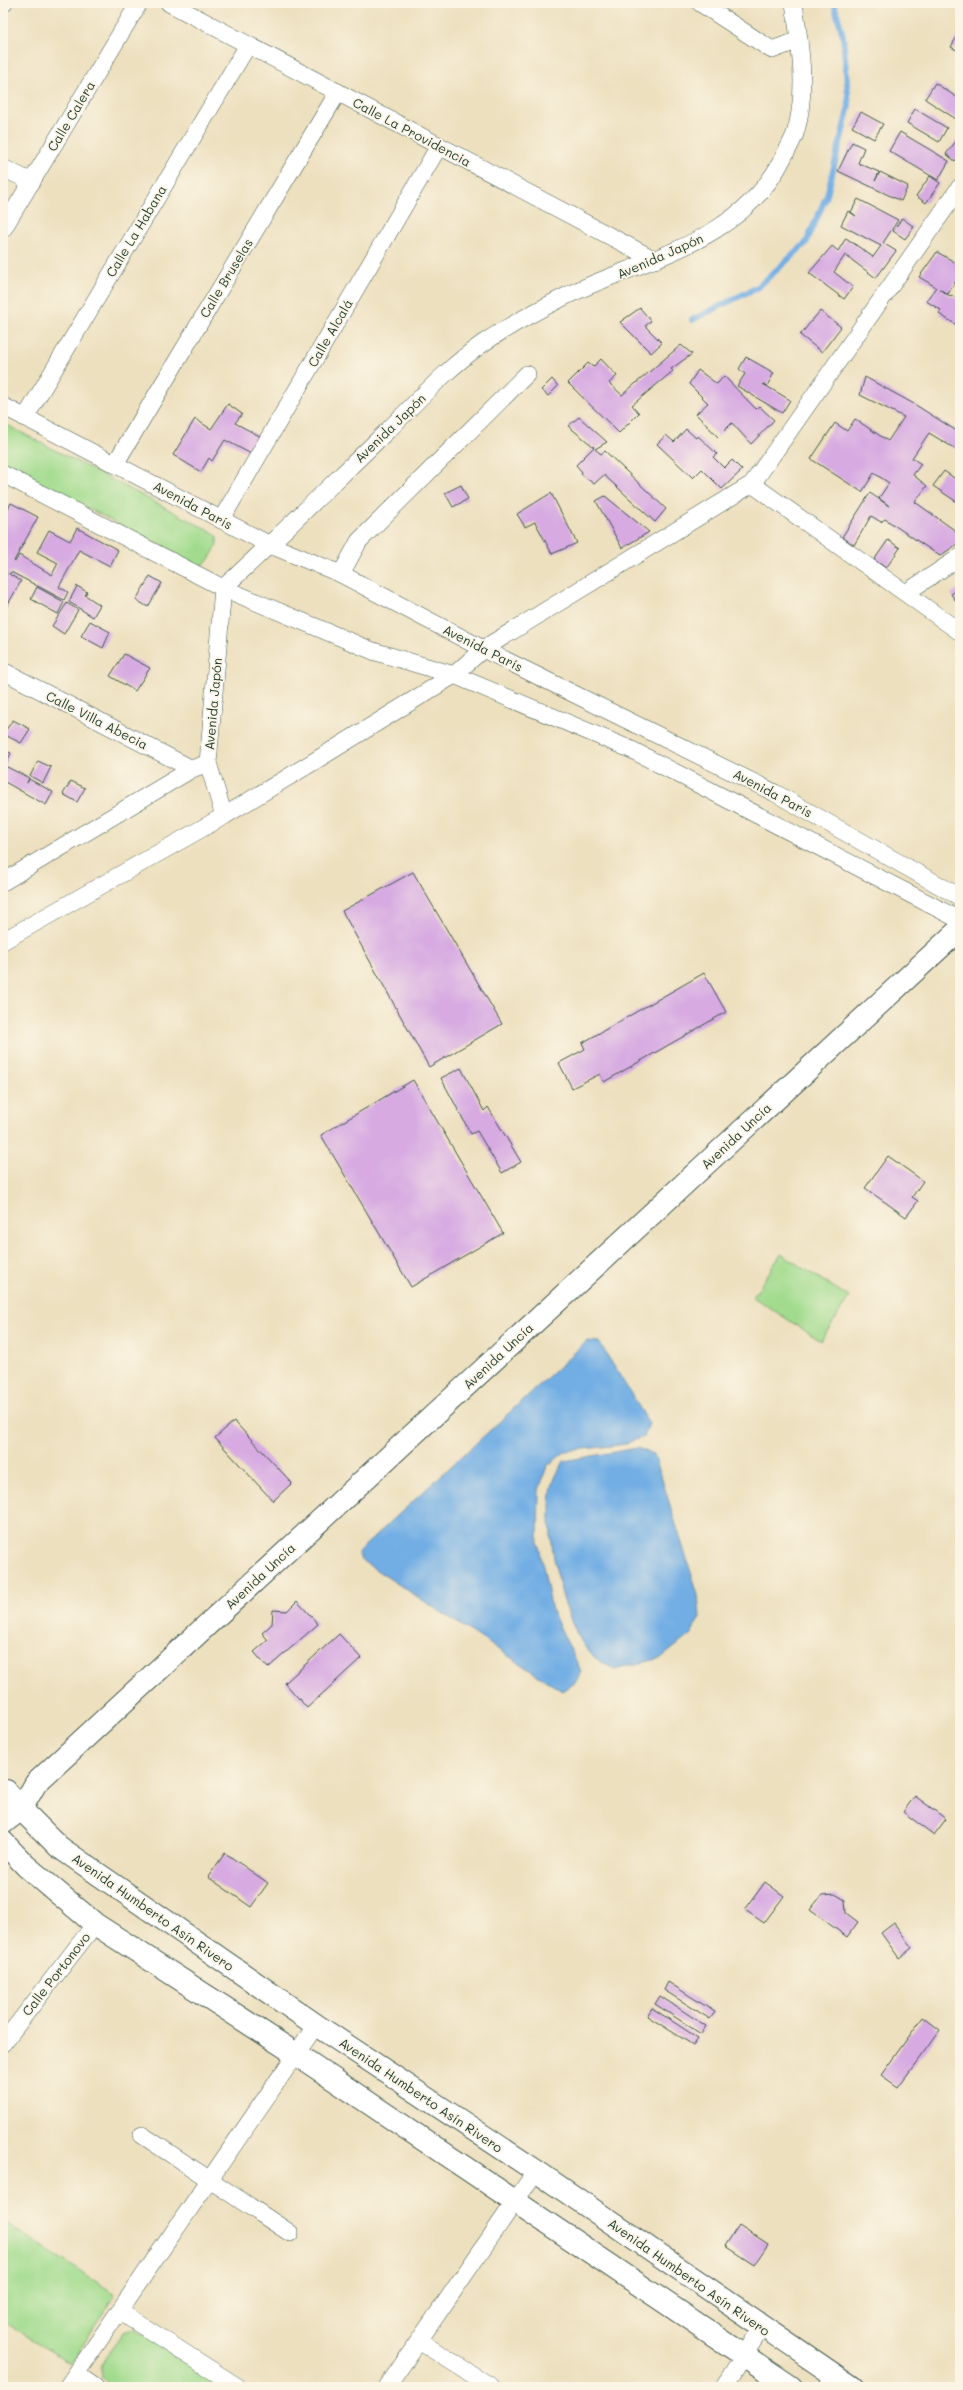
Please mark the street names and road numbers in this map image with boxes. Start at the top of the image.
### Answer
street label: Calle Calera [43,77,98,154]
street label: Calle La Providencia [350,93,474,170]
street label: Calle La Habana [101,182,170,280]
street label: Avenida Japón [614,229,705,282]
street label: Calle Bruselas [195,235,256,321]
street label: Calle Alcalá [303,296,356,370]
street label: Avenida Japón [350,389,429,466]
street label: Avenida París [151,477,236,533]
street label: Avenida París [440,620,526,675]
street label: Avenida Japón [200,657,225,751]
street label: Calle Villa Abecia [43,686,151,753]
street label: Avenida París [731,765,816,821]
street label: Avenida Uncía [697,1099,774,1173]
street label: Avenida Uncía [459,1319,536,1393]
street label: Avenida Uncía [221,1539,298,1613]
street label: Avenida Humberto Asín Rivero [69,1849,238,1974]
street label: Calle Portonovo [18,1928,94,2019]
street label: Avenida Humberto Asín Rivero [336,2033,507,2156]
street label: Avenida Humberto Asín Rivero [605,2214,774,2339]

